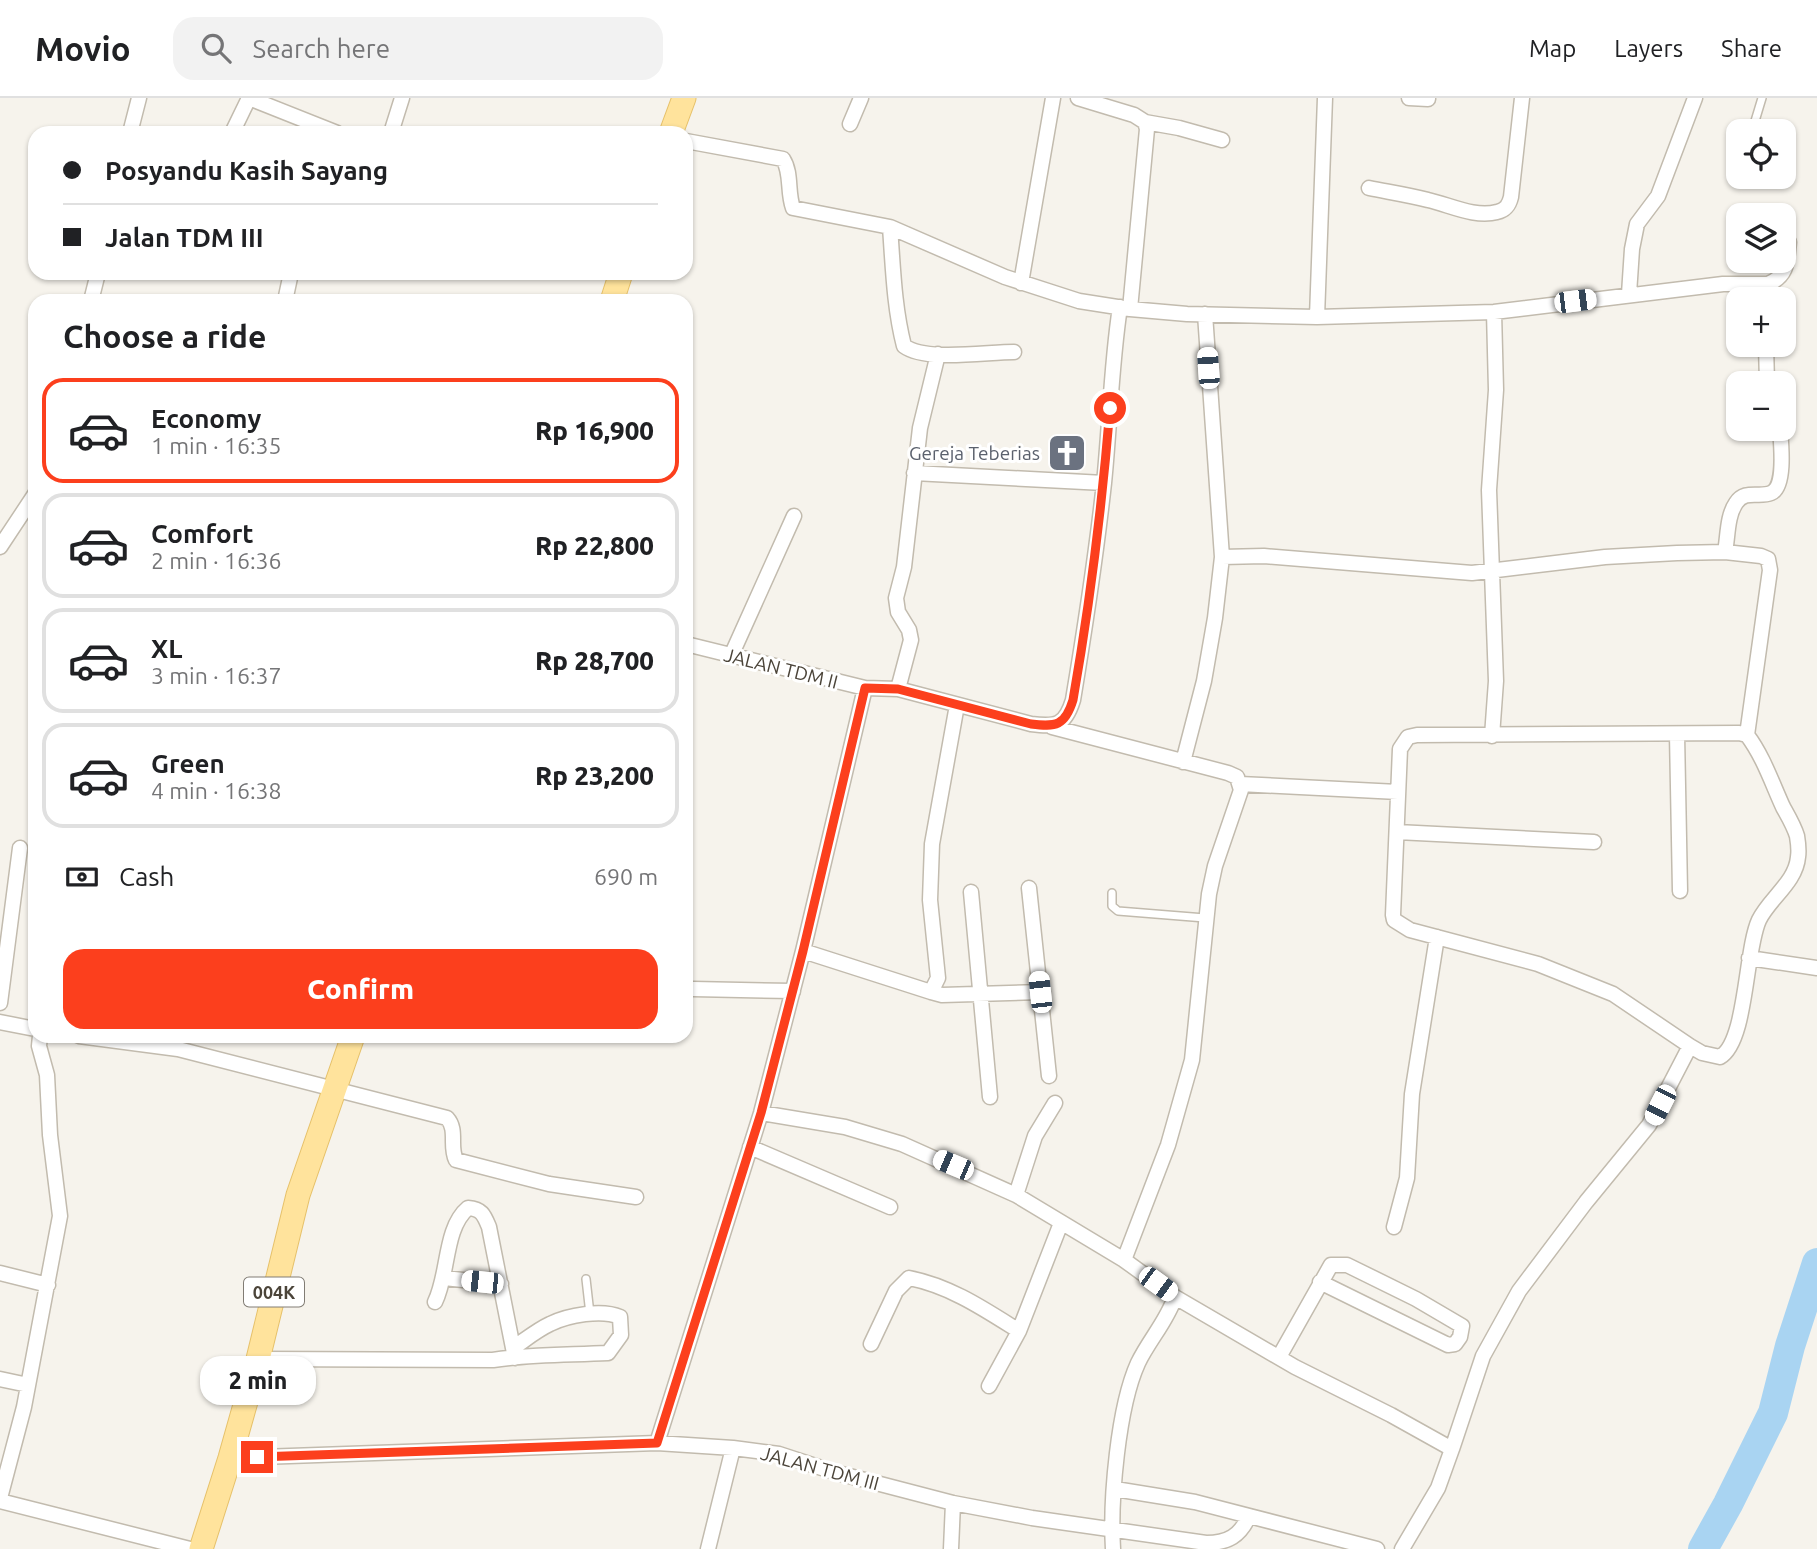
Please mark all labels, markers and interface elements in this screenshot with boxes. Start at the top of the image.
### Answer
search box [173,17,663,80]
icon: search [197,29,235,67]
text: Movio [35,30,131,67]
text: Search here [253,34,390,63]
text: Map [1529,35,1576,62]
text: Layers [1614,35,1683,62]
text: Share [1721,35,1782,62]
map controls [1726,119,1796,441]
button: locate [1726,119,1796,189]
text: Posyandu Kasih Sayang [105,156,388,185]
button: layers [1726,203,1796,273]
text: Jalan TDM III [105,223,264,252]
button: + [1726,287,1796,357]
car [1553,288,1598,314]
text: Choose a ride [63,318,266,354]
car [1197,346,1220,390]
button: − [1726,371,1796,441]
route start [1094,392,1126,424]
icon: car [67,399,130,462]
text: Economy [151,404,261,433]
text: Rp 16,900 [535,416,654,445]
church icon: Gereja Teberias [1046,432,1088,474]
text: 1 min · 16:35 [151,433,282,458]
place label: Gereja Teberias [909,442,1040,464]
icon: car [67,514,130,577]
text: Comfort [151,519,254,548]
text: Rp 22,800 [535,531,654,560]
text: 2 min · 16:36 [151,548,282,573]
icon: car [67,629,130,692]
text: XL [151,634,182,663]
street label: JALAN TDM II [722,643,840,693]
text: Rp 28,700 [535,646,654,675]
text: 3 min · 16:37 [151,663,282,688]
icon: car [67,744,130,807]
text: Green [151,749,225,778]
text: Rp 23,200 [535,761,654,790]
text: 4 min · 16:38 [151,778,282,803]
icon: cash [63,858,101,896]
text: Cash [119,862,174,891]
text: 690 m [594,864,658,889]
button: Confirm [63,949,658,1029]
car [1028,970,1053,1014]
car [1642,1082,1679,1128]
car [930,1147,977,1183]
car [1135,1263,1182,1305]
car [461,1269,504,1295]
road number: 004K [244,1278,304,1307]
callout: 2 min [199,1356,315,1404]
text: 2 min [229,1368,287,1393]
route end [241,1441,273,1473]
street label: JALAN TDM III [758,1442,882,1494]

